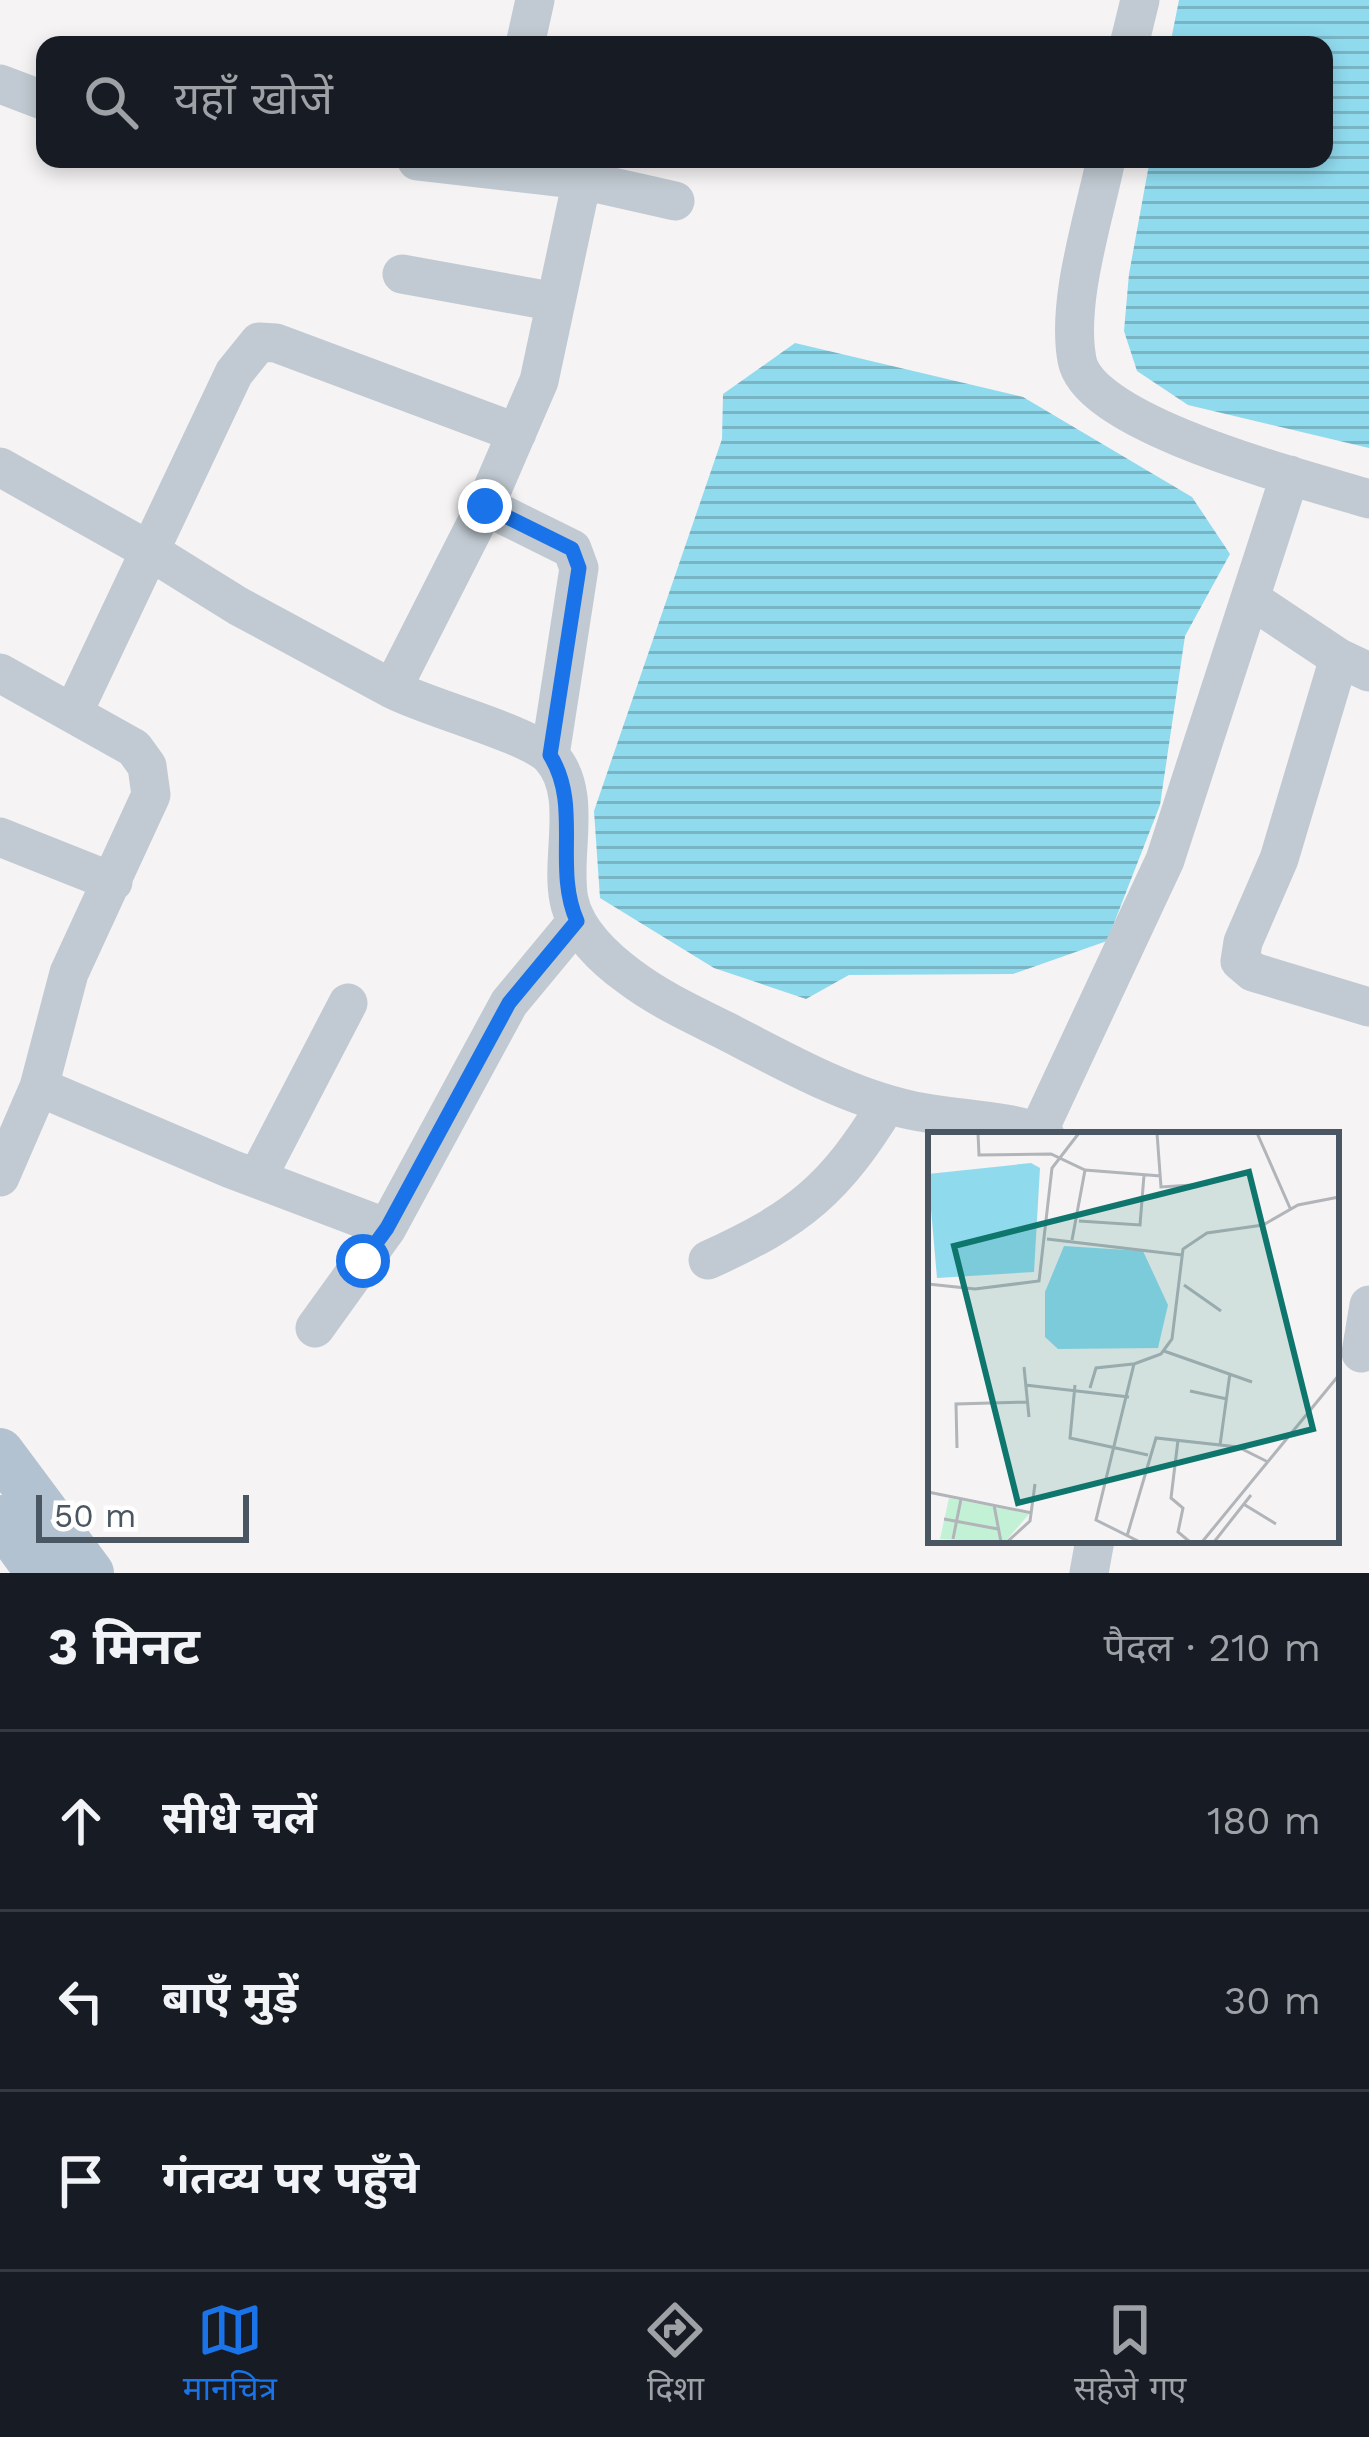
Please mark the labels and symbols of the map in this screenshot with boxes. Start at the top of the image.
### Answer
route end [458,479,512,533]
inset map [928,1132,1339,1543]
route start [336,1234,390,1288]
scale bar [36,1489,249,1542]

